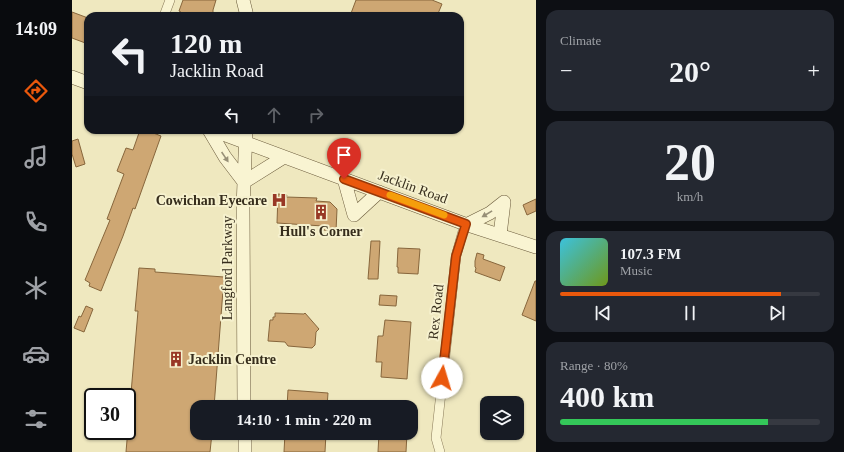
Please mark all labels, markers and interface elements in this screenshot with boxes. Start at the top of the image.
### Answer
text: 14:09 [15,19,57,39]
icon: left [104,28,156,80]
text: 120 m [170,28,242,59]
text: Climate [560,33,601,48]
text: 20° [669,55,711,88]
text: − [560,58,572,83]
text: + [808,58,820,83]
text: Jacklin Road [170,61,263,81]
icon: directions [22,77,50,105]
icon: left [221,104,243,126]
icon: ahead [263,104,285,126]
icon: right [305,104,327,126]
text: 20 [664,134,716,191]
pin [327,138,361,179]
icon: music [22,143,50,171]
icon: arrive [333,144,355,166]
one-way arrow [221,151,229,162]
street label: Jacklin Road [376,168,450,206]
text: km/h [677,189,703,204]
hospital icon: Cowichan Eyecare [270,191,288,209]
place label: Cowichan Eyecare [156,193,267,208]
building icon: Hull's Corner [312,203,330,221]
icon: phone [22,208,50,236]
one-way arrow [482,210,492,218]
street label: Langford Parkway [220,216,235,320]
place label: Hull's Corner [280,224,362,239]
text: 107.3 FM [620,246,681,262]
text: Music [620,263,653,278]
icon: climate [22,274,50,302]
street label: Rex Road [426,284,446,340]
icon: previous [592,302,614,324]
icon: pause [679,302,701,324]
icon: next [766,302,788,324]
icon: car [22,340,50,368]
building icon: Jacklin Centre [167,350,185,368]
place label: Jacklin Centre [188,352,276,367]
position arrow [421,357,463,399]
text: Range · 80% [560,358,628,373]
text: 400 km [560,380,654,413]
speed limit sign: 30 [84,388,136,440]
map controls [480,396,524,440]
button: layers [480,396,524,440]
icon: filters [22,405,50,433]
text: 14:10 · 1 min · 220 m [237,412,372,428]

